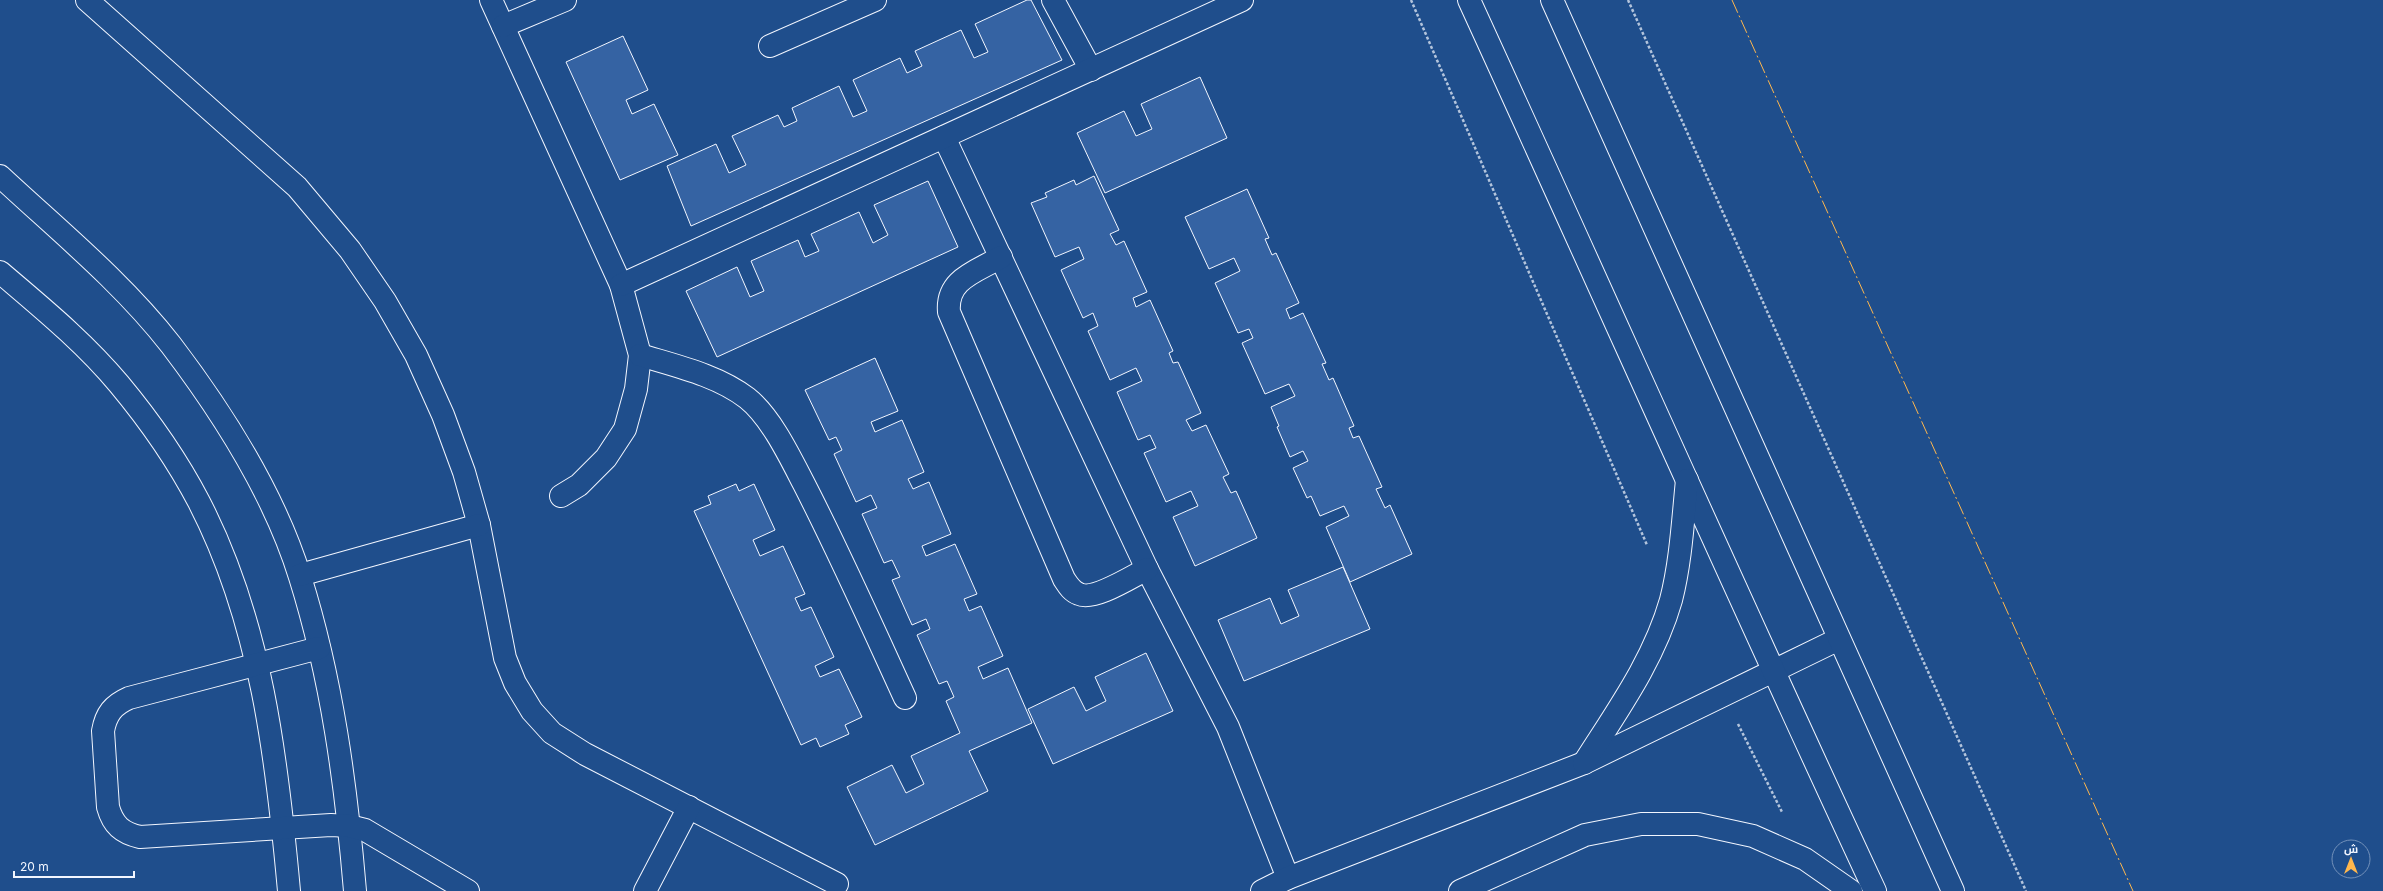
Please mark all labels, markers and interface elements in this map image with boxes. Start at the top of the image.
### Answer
north arrow [2331,839,2371,879]
text: ش [2344,842,2358,856]
scale bar [14,853,134,879]
text: 20 m [20,859,49,874]

